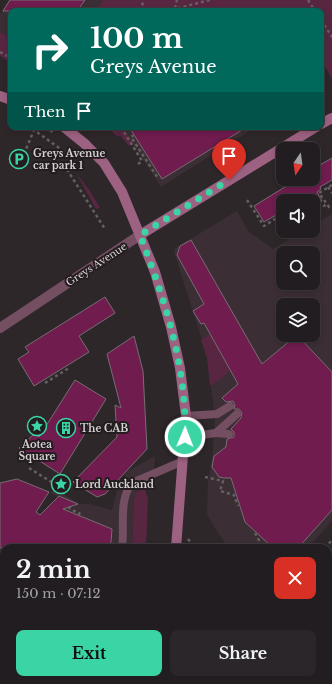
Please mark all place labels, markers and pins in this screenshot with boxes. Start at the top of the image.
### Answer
pin [212,139,246,180]
place label: Greys Avenue car park 1 [33,147,105,172]
parking icon: Greys Avenue car park 1 [8,148,30,170]
place icon: Aotea Square [26,415,48,437]
building icon: The CAB [55,417,77,439]
place label: The CAB [80,422,128,435]
place label: Aotea Square [19,438,56,463]
place icon: Lord Auckland [50,473,72,495]
place label: Lord Auckland [75,478,154,491]

